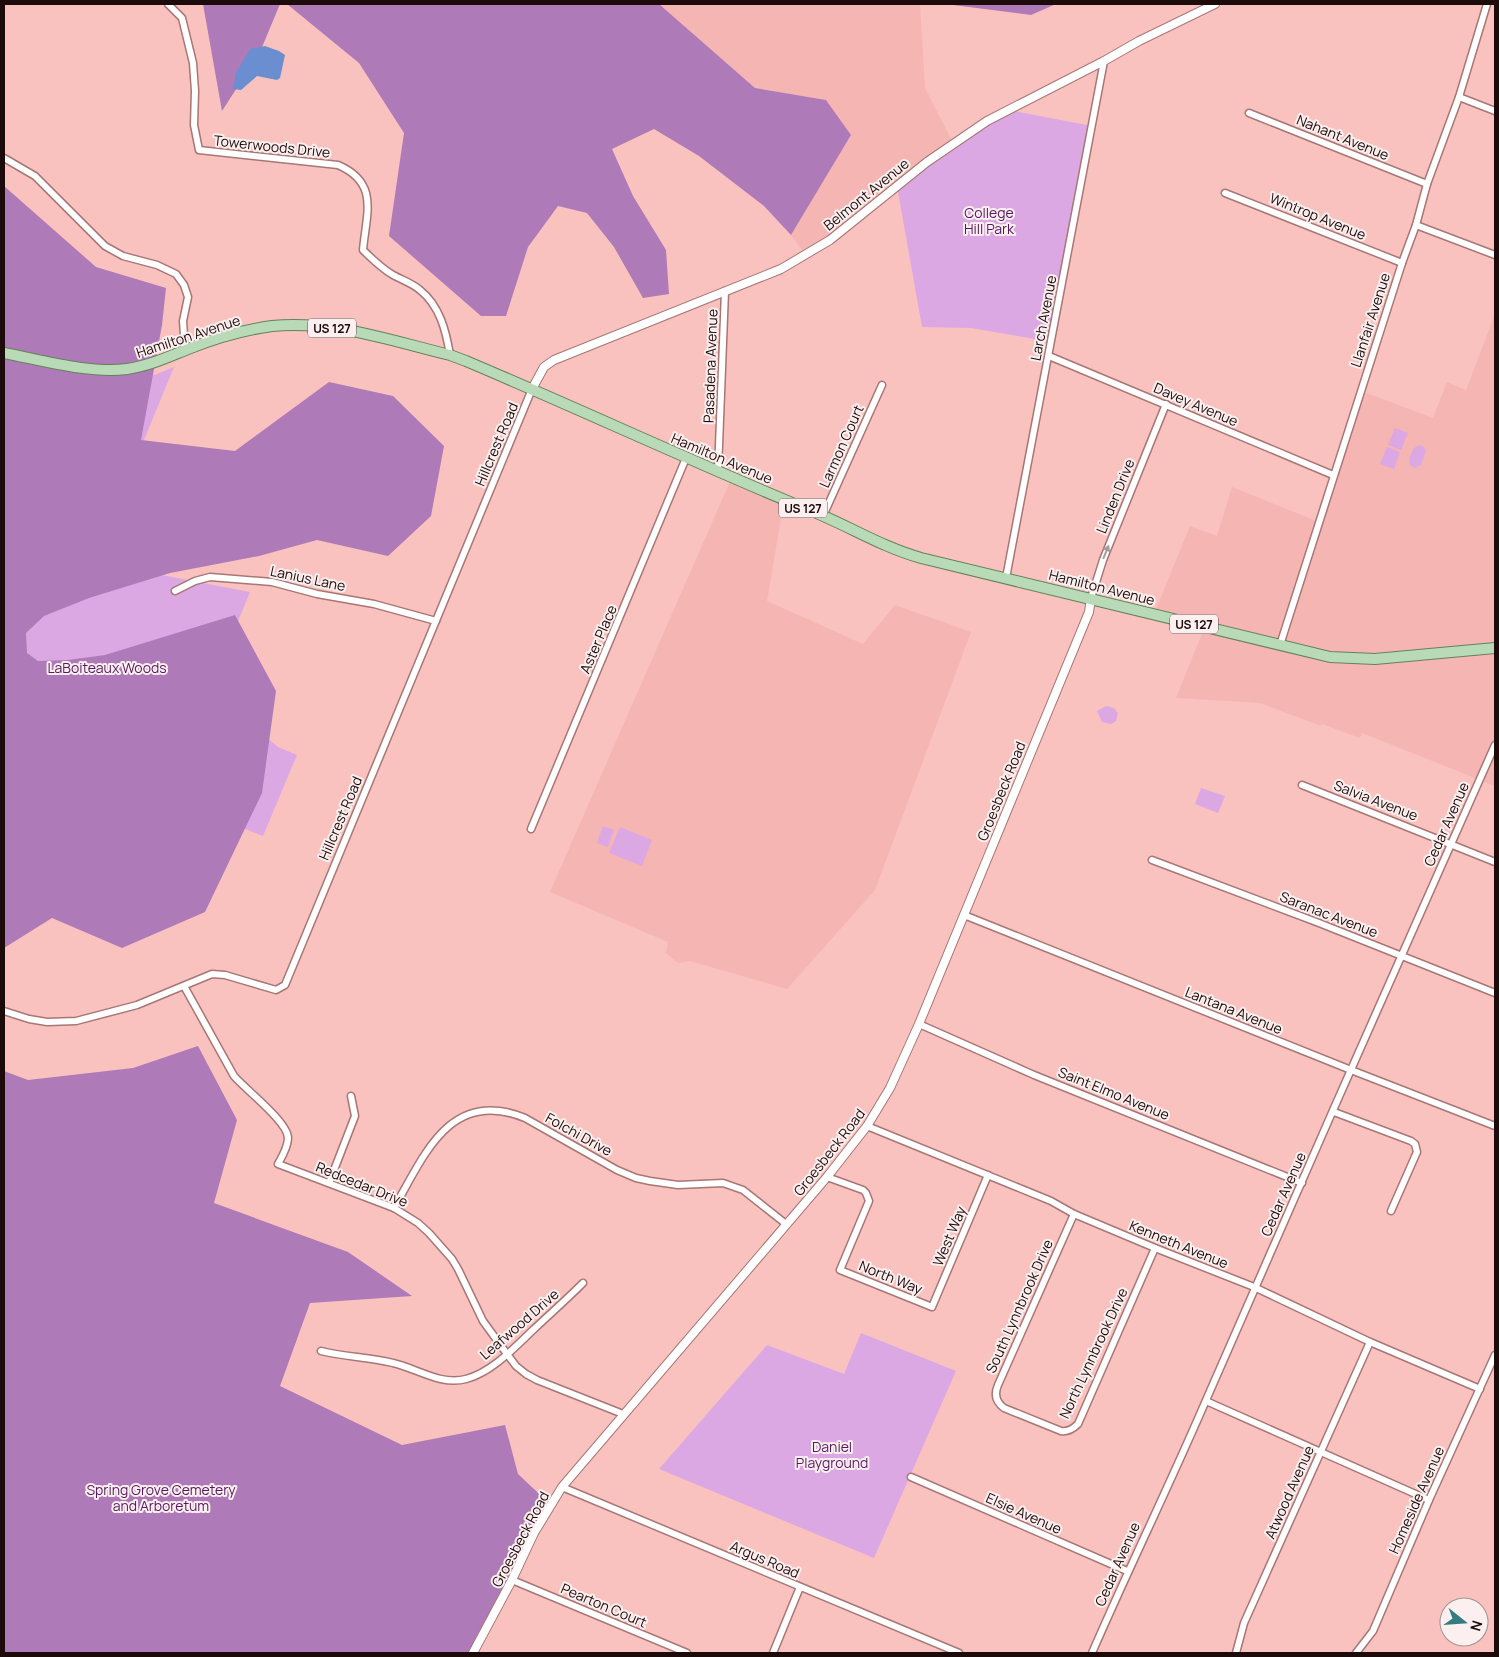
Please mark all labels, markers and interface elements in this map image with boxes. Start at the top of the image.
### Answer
street label: Nahant Avenue [1294,110,1392,164]
street label: Towerwoods Drive [213,130,331,162]
street label: Belmont Avenue [819,154,913,234]
street label: Wintrop Avenue [1267,188,1369,244]
park label: College Hill Park [964,203,1015,238]
street label: Llanfair Avenue [1346,270,1394,370]
street label: Larch Avenue [1025,274,1061,362]
street label: Pasadena Avenue [699,309,721,423]
street label: Hamilton Avenue [133,310,243,362]
road number: US 127 [308,318,356,338]
street label: Davey Avenue [1151,378,1241,430]
street label: Hillcrest Road [470,399,522,489]
street label: Larmon Court [814,401,868,490]
street label: Hamilton Avenue [668,428,776,488]
street label: Linden Drive [1091,456,1139,536]
road number: US 127 [779,498,827,518]
one-way arrow [1102,544,1110,559]
street label: Lanius Lane [269,561,347,595]
street label: Hamilton Avenue [1047,565,1157,609]
street label: Aster Place [575,602,621,676]
road number: US 127 [1170,614,1218,634]
park label: LaBoiteaux Woods [47,658,167,677]
street label: Groesbeck Road [972,738,1030,844]
street label: Hillcrest Road [314,773,366,863]
street label: Salvia Avenue [1331,775,1421,825]
street label: Cedar Avenue [1419,779,1473,869]
street label: Saranac Avenue [1277,887,1381,941]
street label: Lantana Avenue [1182,982,1286,1038]
street label: Saint Elmo Avenue [1056,1062,1172,1124]
street label: Groesbeck Road [789,1104,869,1200]
street label: Folchi Drive [542,1108,616,1160]
street label: Cedar Avenue [1256,1149,1310,1239]
street label: Redcedar Drive [313,1157,411,1211]
street label: West Way [928,1203,970,1269]
street label: Kenneth Avenue [1127,1215,1231,1273]
street label: South Lynnbrook Drive [981,1236,1057,1376]
street label: North Way [856,1256,926,1299]
street label: Leafwood Drive [475,1284,563,1364]
street label: North Lynnbrook Drive [1054,1284,1132,1422]
park label: Daniel Playground [796,1437,868,1472]
street label: Atwood Avenue [1260,1442,1318,1542]
street label: Homeside Avenue [1384,1443,1448,1557]
park label: Spring Grove Cemetery and Arboretum [86,1480,236,1515]
street label: Groesbeck Road [487,1488,553,1590]
street label: Elsie Avenue [983,1488,1065,1538]
street label: Cedar Avenue [1090,1519,1144,1609]
street label: Argus Road [727,1536,803,1582]
street label: Pearton Court [558,1578,650,1632]
north arrow [1439,1597,1489,1647]
text: N [1466,1618,1487,1634]

